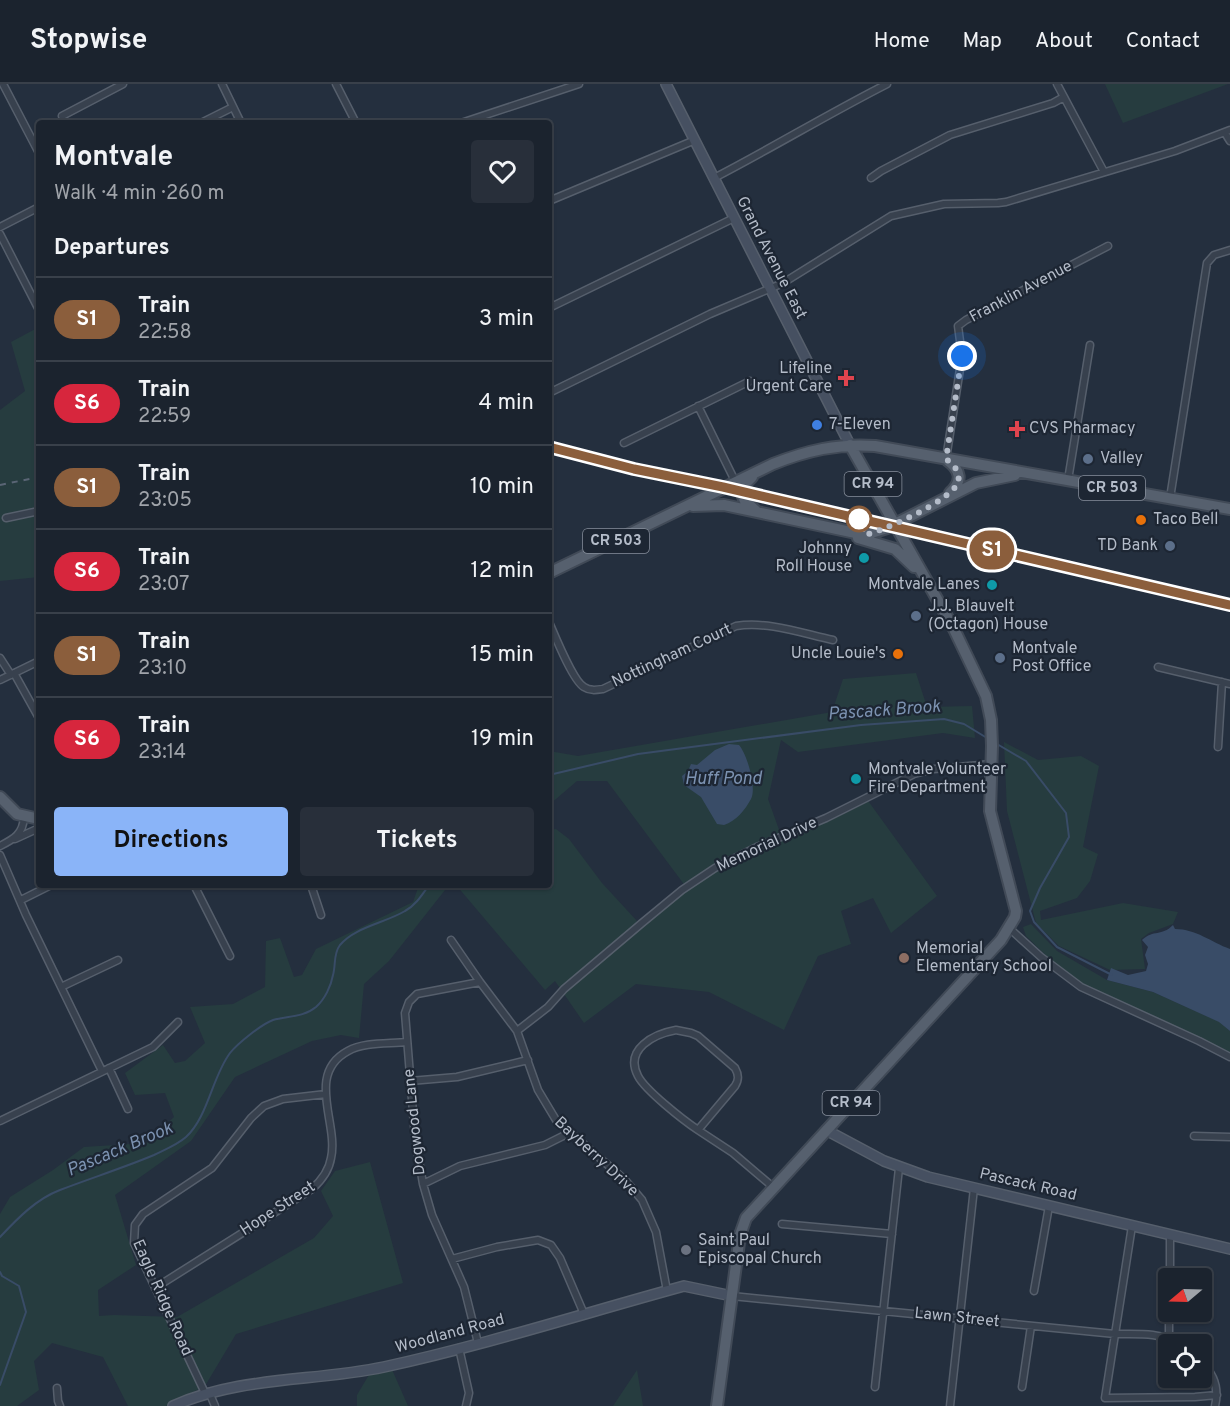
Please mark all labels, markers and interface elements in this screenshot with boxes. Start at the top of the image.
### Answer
text: Stopwise [30,23,147,59]
text: Home [874,28,930,55]
text: Map [963,28,1002,55]
text: About [1035,28,1093,55]
text: Contact [1126,28,1200,55]
text: Montvale [54,140,173,176]
button: heart [471,140,534,203]
text: Walk · 4 min · 260 m [54,181,225,207]
street label: Grand Avenue East [731,193,811,323]
text: Departures [54,235,170,262]
street label: Franklin Avenue [966,256,1076,328]
text: Train [138,293,190,320]
text: S1 [76,306,98,333]
text: 3 min [479,306,534,333]
text: 22:58 [138,320,192,346]
your location [947,341,977,371]
place label: Lifeline Urgent Care [745,359,832,397]
marker: Lifeline Urgent Care [837,369,855,387]
text: Train [138,377,190,404]
text: S6 [74,390,100,417]
text: 4 min [479,390,534,417]
text: 22:59 [138,404,191,430]
place label: 7-Eleven [829,415,891,435]
marker: 7-Eleven [810,418,824,432]
place label: CVS Pharmacy [1029,419,1135,439]
marker: CVS Pharmacy [1010,422,1024,436]
place label: Valley [1100,449,1143,469]
marker: Valley [1081,452,1095,466]
text: Train [138,461,190,488]
road number: CR 94 [844,472,902,496]
text: S1 [76,474,98,501]
text: 10 min [470,474,534,501]
road number: CR 503 [1079,476,1145,500]
text: 23:05 [138,488,192,514]
unlabelled marker [846,506,872,532]
place label: Taco Bell [1153,510,1218,530]
marker: Taco Bell [1134,513,1148,527]
road number: CR 503 [583,529,649,553]
line badge: S1 [965,530,1019,570]
place label: TD Bank [1097,536,1158,556]
text: S1 [981,537,1003,564]
place label: Johnny Roll House [776,539,852,577]
marker: TD Bank [1163,539,1177,553]
text: Train [138,545,190,572]
marker: Johnny Roll House [857,551,871,565]
text: S6 [74,558,100,585]
text: 12 min [471,558,534,585]
text: 23:07 [138,572,189,598]
place label: Montvale Lanes [868,575,980,595]
marker: Montvale Lanes [985,578,999,592]
place label: J.J. Blauvelt (Octagon) House [928,597,1048,635]
marker: J.J. Blauvelt (Octagon) House [909,609,923,623]
street label: Nottingham Court [609,619,735,693]
text: Train [138,629,190,656]
place label: Montvale Post Office [1012,639,1091,677]
text: S1 [76,642,98,669]
text: 15 min [470,642,534,669]
place label: Uncle Louie's [791,644,886,664]
marker: Uncle Louie's [891,647,905,661]
marker: Montvale Post Office [993,651,1007,665]
text: 23:10 [138,656,187,682]
water label: Pascack Brook [827,696,942,726]
text: Train [138,713,190,740]
text: S6 [74,726,100,753]
text: 19 min [471,726,534,753]
text: 23:14 [138,740,186,766]
place label: Montvale Volunteer Fire Department [868,760,1006,798]
water label: Huff Pond [684,768,763,791]
marker: Montvale Volunteer Fire Department [849,772,863,786]
button: Directions [54,807,288,876]
button: Tickets [300,807,534,876]
street label: Memorial Drive [713,813,821,877]
place label: Memorial Elementary School [916,939,1052,977]
marker: Memorial Elementary School [897,951,911,965]
street label: Dogwood Lane [399,1068,431,1176]
road number: CR 94 [822,1091,880,1115]
street label: Bayberry Drive [550,1113,642,1201]
water label: Pascack Brook [63,1117,177,1183]
street label: Pascack Road [977,1164,1079,1206]
street label: Hope Street [237,1177,319,1241]
place label: Saint Paul Episcopal Church [698,1231,822,1269]
street label: Eagle Ridge Road [127,1236,197,1360]
marker: Saint Paul Episcopal Church [679,1243,693,1257]
north arrow [1158,1268,1212,1322]
map controls [1158,1268,1212,1388]
street label: Lawn Street [913,1304,1001,1332]
street label: Woodland Road [393,1310,507,1358]
button: locate [1158,1334,1212,1388]

